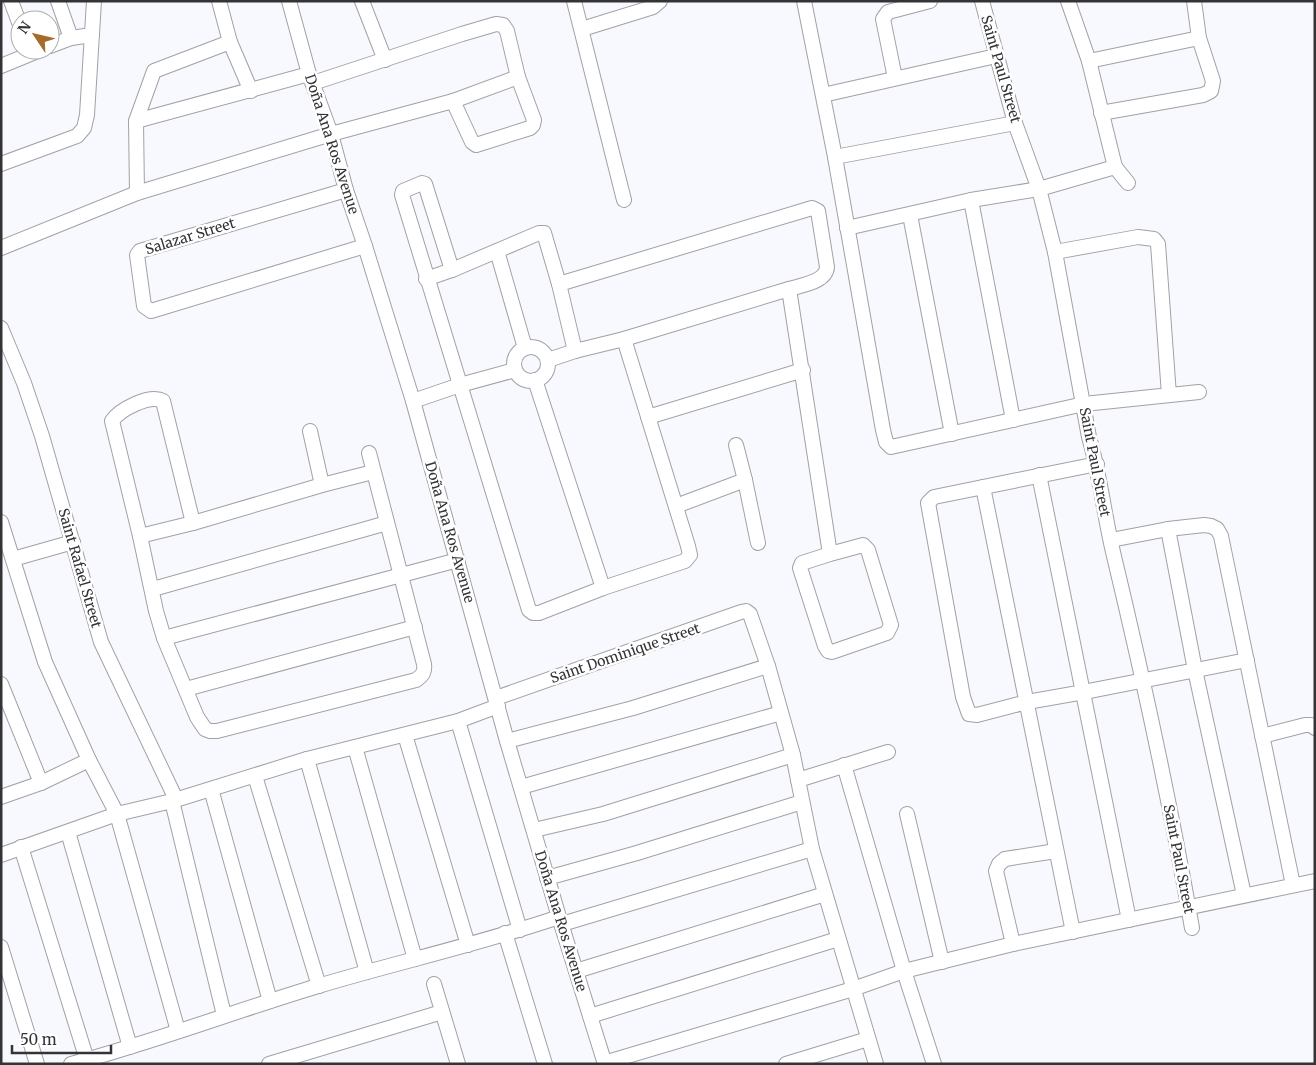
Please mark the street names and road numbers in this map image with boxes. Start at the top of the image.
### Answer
street label: Saint Paul Street [977,13,1025,125]
street label: Doña Ana Ros Avenue [301,72,363,216]
street label: Salazar Street [143,214,238,258]
street label: Saint Paul Street [1076,406,1115,519]
street label: Doña Ana Ros Avenue [421,459,479,605]
street label: Saint Rafael Street [54,506,106,630]
street label: Saint Dominique Street [548,619,703,687]
street label: Saint Paul Street [1160,803,1199,916]
street label: Doña Ana Ros Avenue [531,848,591,994]

